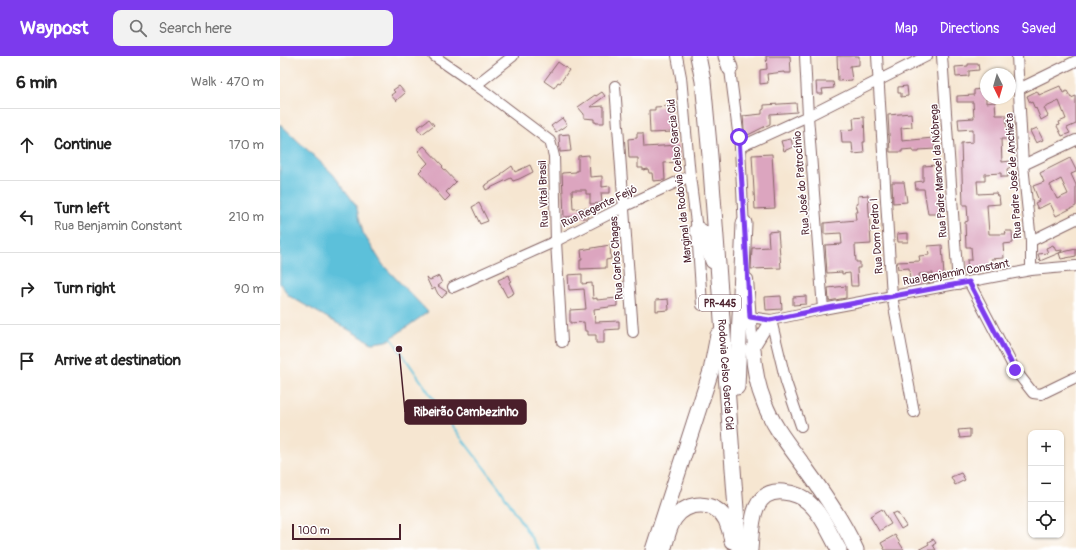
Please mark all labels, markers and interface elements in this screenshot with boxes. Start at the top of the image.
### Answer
search box [113,10,393,46]
text: Waypost [20,16,89,40]
icon: search [127,17,149,39]
text: Search here [159,19,232,38]
text: Map [895,20,918,37]
text: Directions [940,20,999,37]
text: Saved [1021,20,1056,37]
north arrow [980,68,1016,104]
text: 6 min [16,72,57,93]
text: Walk · 470 m [191,74,264,90]
street label: Marginal da Rodovia Celso Garcia Cid [664,98,695,264]
street label: Rua Padre Manoel da Nóbrega [927,104,950,238]
street label: Rua Padre José de Anchieta [1003,113,1024,239]
route start [730,128,748,146]
street label: Rua José do Patrocínio [790,130,813,236]
icon: ahead [16,134,38,156]
text: Continue [54,135,112,154]
text: 170 m [229,137,264,153]
street label: Rua Vital Brasil [536,160,551,228]
street label: Rua Regente Feijó [559,182,639,230]
street label: Rua Dom Pedro I [867,198,886,274]
text: Turn left [54,199,110,218]
icon: left [16,206,38,228]
text: 210 m [228,209,264,225]
street label: Rua Carlos Chagas [607,216,626,300]
text: Rua Benjamin Constant [54,218,182,234]
street label: Rua Benjamin Constant [902,257,1011,288]
icon: right [16,278,38,300]
text: Turn right [54,279,115,298]
text: 90 m [234,281,264,297]
road number: PR-445 [699,295,741,311]
street label: Rodovia Celso Garcia Cid [715,319,736,431]
icon: arrive [16,350,38,372]
text: Arrive at destination [54,351,181,370]
route end [1006,361,1024,379]
callout: Ribeirão Cambezinho [405,400,526,424]
text: Ribeirão Cambezinho [413,405,519,420]
map controls [1028,430,1064,538]
button: + [1028,430,1064,466]
button: − [1028,466,1064,502]
button: locate [1028,502,1064,538]
scale bar [292,522,401,541]
text: 100 m [298,524,329,537]

